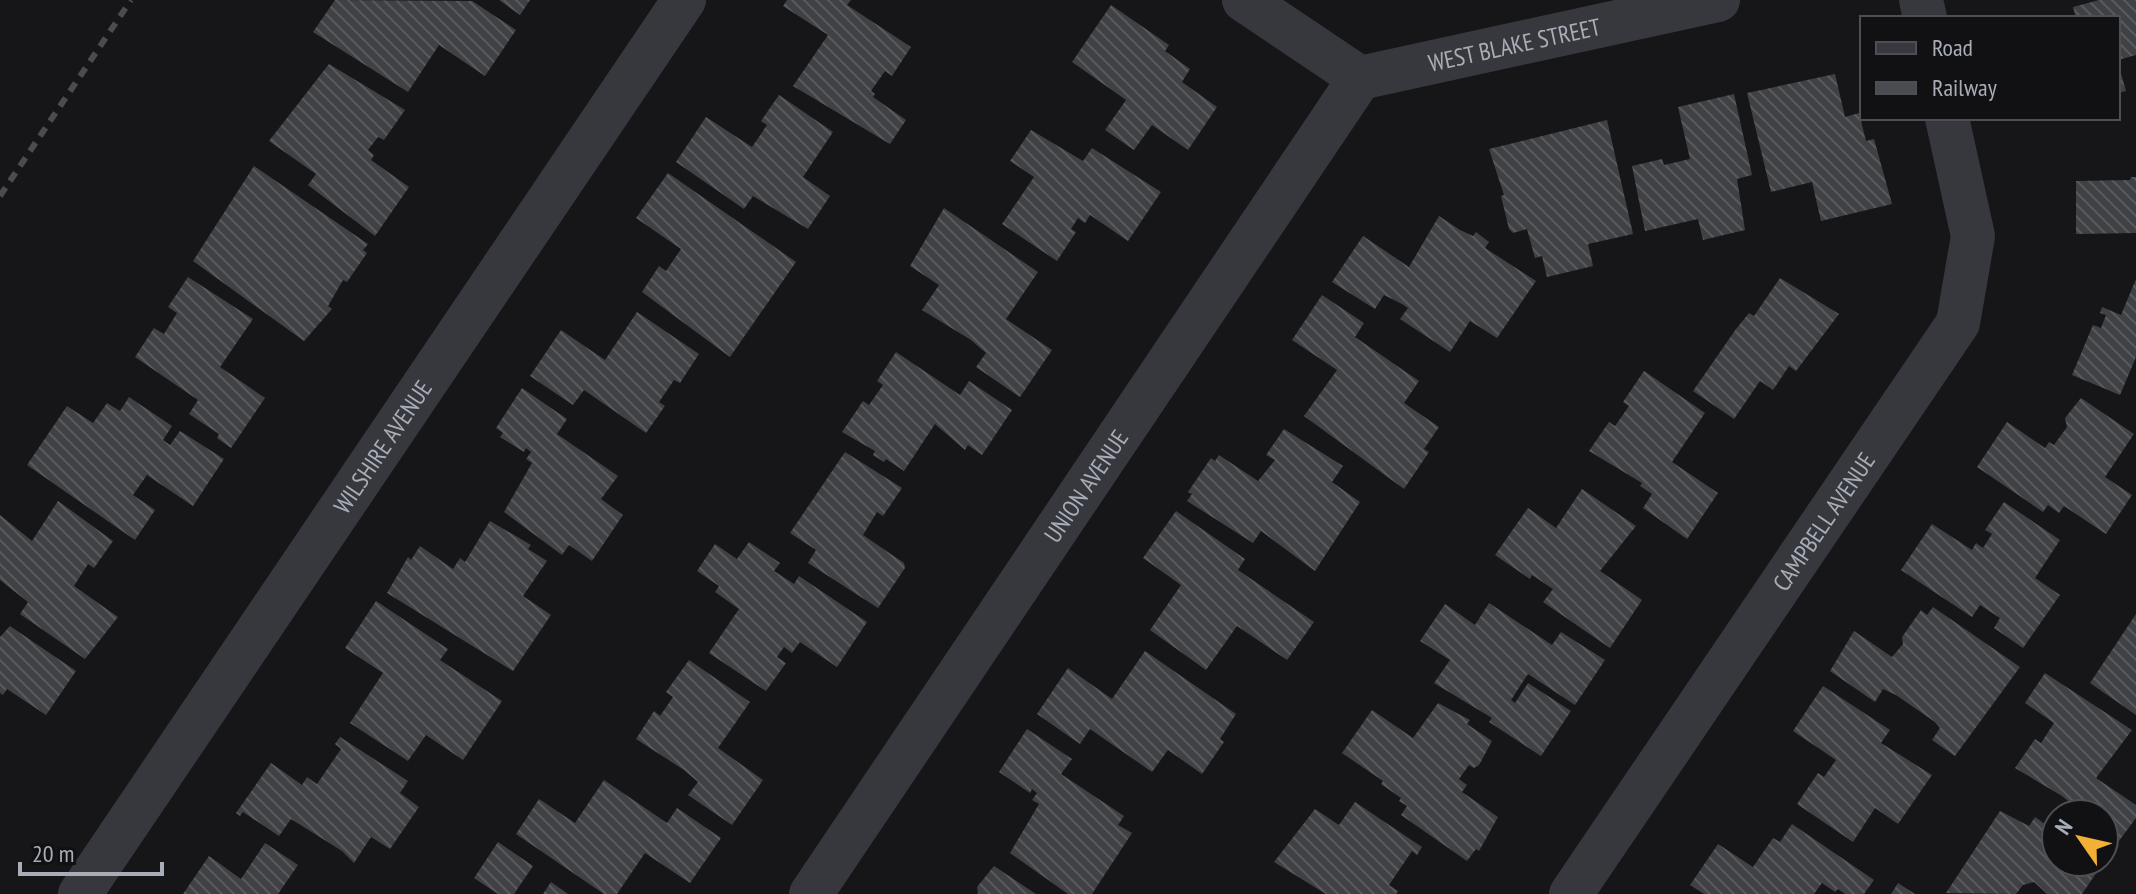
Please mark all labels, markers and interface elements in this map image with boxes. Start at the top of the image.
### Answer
street label: WEST BLAKE STREET [1425,10,1604,78]
legend [1860,16,2120,120]
text: Road [1932,32,1973,63]
text: Railway [1932,72,1997,103]
street label: WILSHIRE AVENUE [326,374,438,519]
street label: UNION AVENUE [1037,424,1135,548]
street label: CAMPBELL AVENUE [1766,446,1881,597]
north arrow [2040,798,2120,878]
text: N [2048,814,2078,840]
scale bar [20,826,162,876]
text: 20 m [32,838,74,869]

